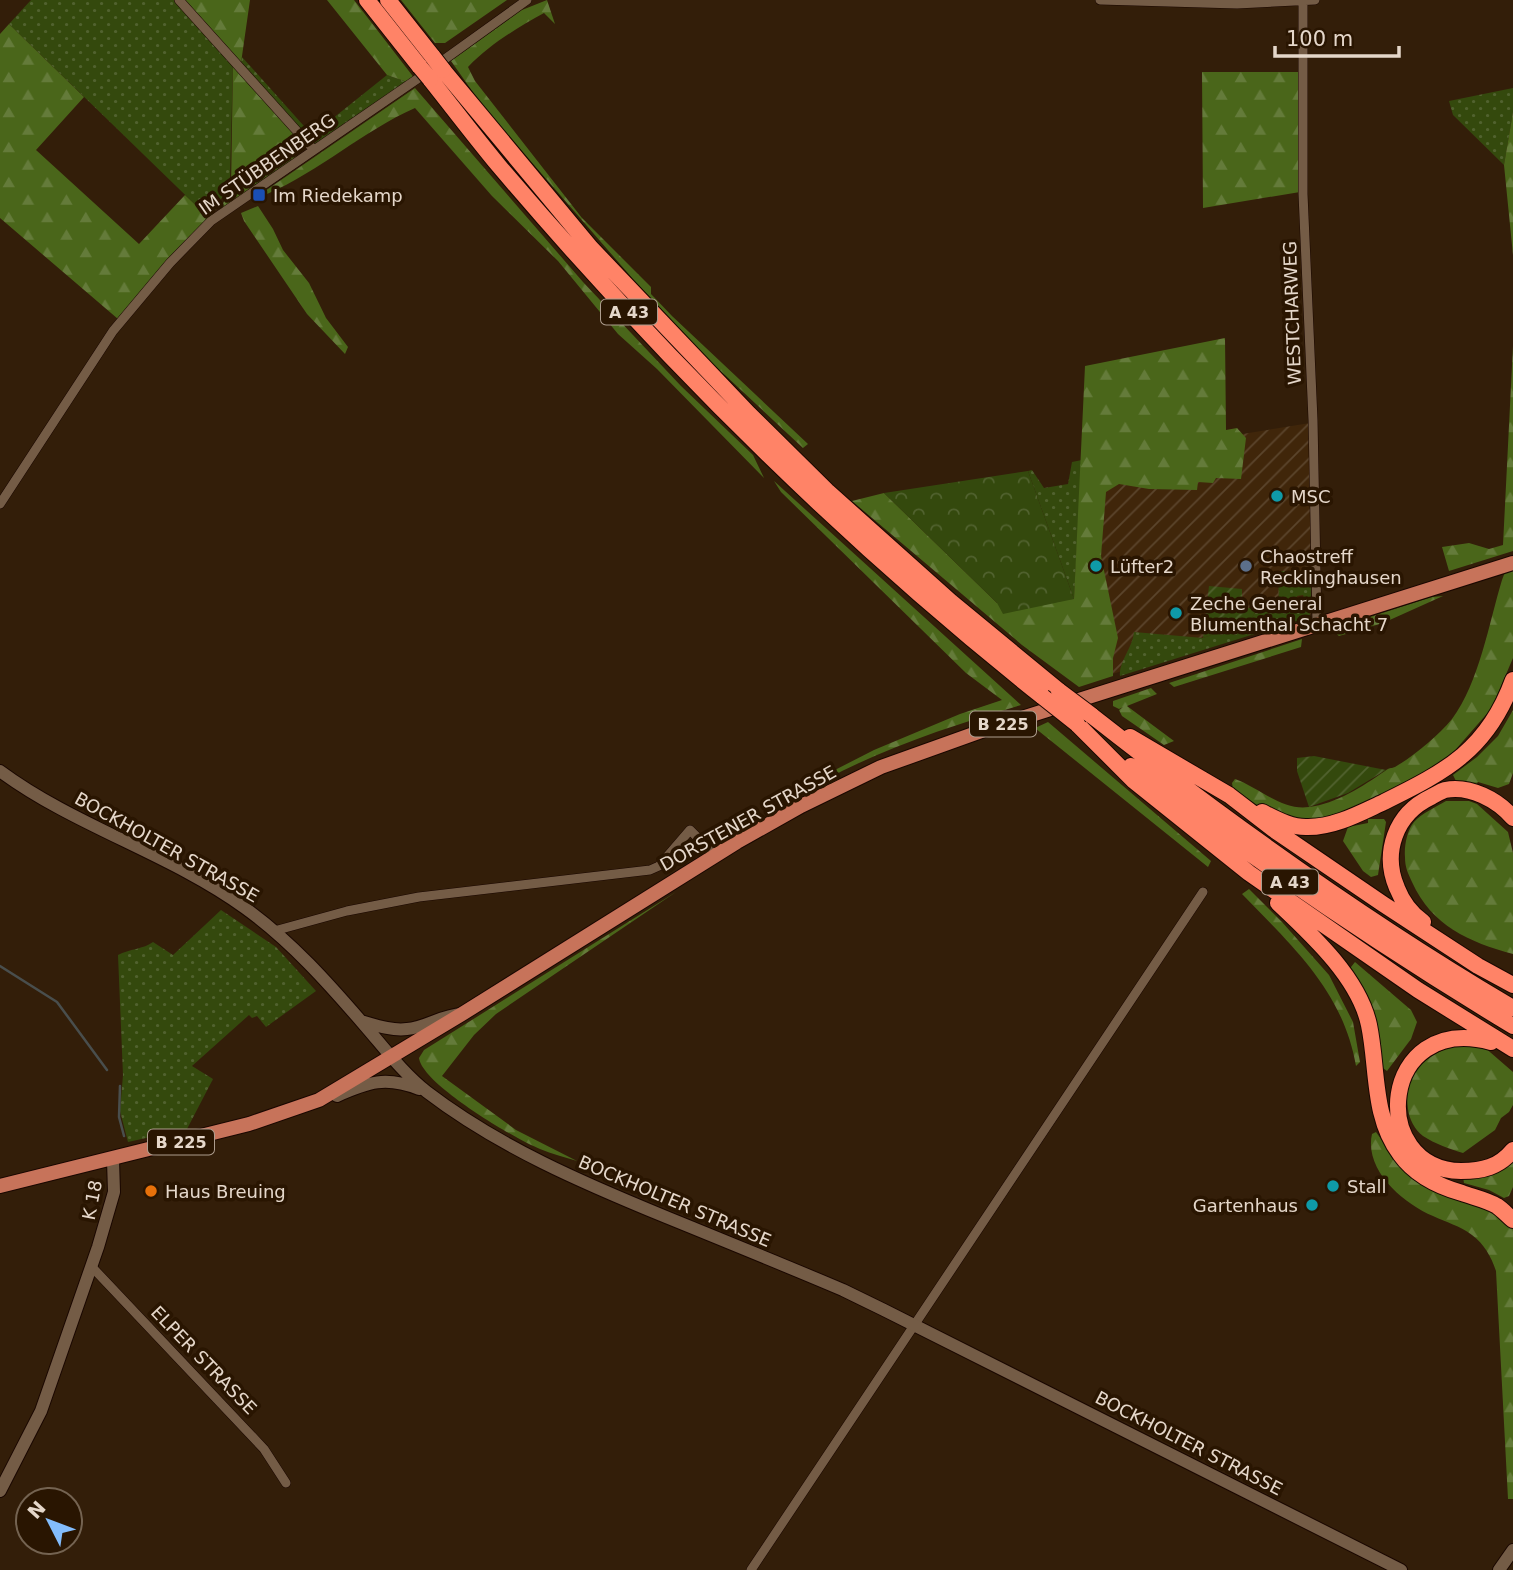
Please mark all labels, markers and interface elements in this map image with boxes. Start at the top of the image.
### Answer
scale bar [1275,14,1399,58]
text: 100 m [1286,27,1353,51]
street label: IM STÜBBENBERG [195,109,339,219]
place label: Im Riedekamp [273,185,403,206]
marker: Im Riedekamp [251,187,267,203]
street label: WESTCHARWEG [1279,241,1305,385]
road number: A 43 [601,300,657,324]
place label: MSC [1291,486,1331,507]
marker: MSC [1269,488,1285,504]
place label: Chaostreff Recklinghausen [1260,546,1402,588]
place label: Lüfter2 [1110,556,1174,577]
marker: Lüfter2 [1088,558,1104,574]
marker: Chaostreff Recklinghausen [1238,558,1254,574]
place label: Zeche General Blumenthal Schacht 7 [1190,593,1388,635]
marker: Zeche General Blumenthal Schacht 7 [1168,605,1184,621]
road number: B 225 [970,712,1036,736]
street label: DORSTENER STRASSE [656,761,840,875]
street label: BOCKHOLTER STRASSE [71,788,263,906]
road number: A 43 [1262,870,1318,894]
road number: B 225 [148,1130,214,1154]
street label: BOCKHOLTER STRASSE [576,1151,774,1251]
place label: Stall [1347,1176,1387,1197]
street label: K 18 [78,1178,106,1222]
marker: Stall [1325,1178,1341,1194]
place label: Haus Breuing [165,1181,286,1202]
marker: Haus Breuing [143,1183,159,1199]
place label: Gartenhaus [1193,1195,1298,1216]
marker: Gartenhaus [1304,1197,1320,1213]
street label: ELPER STRASSE [147,1301,261,1419]
street label: BOCKHOLTER STRASSE [1092,1387,1286,1499]
north arrow [14,1486,84,1556]
text: N [23,1496,50,1523]

